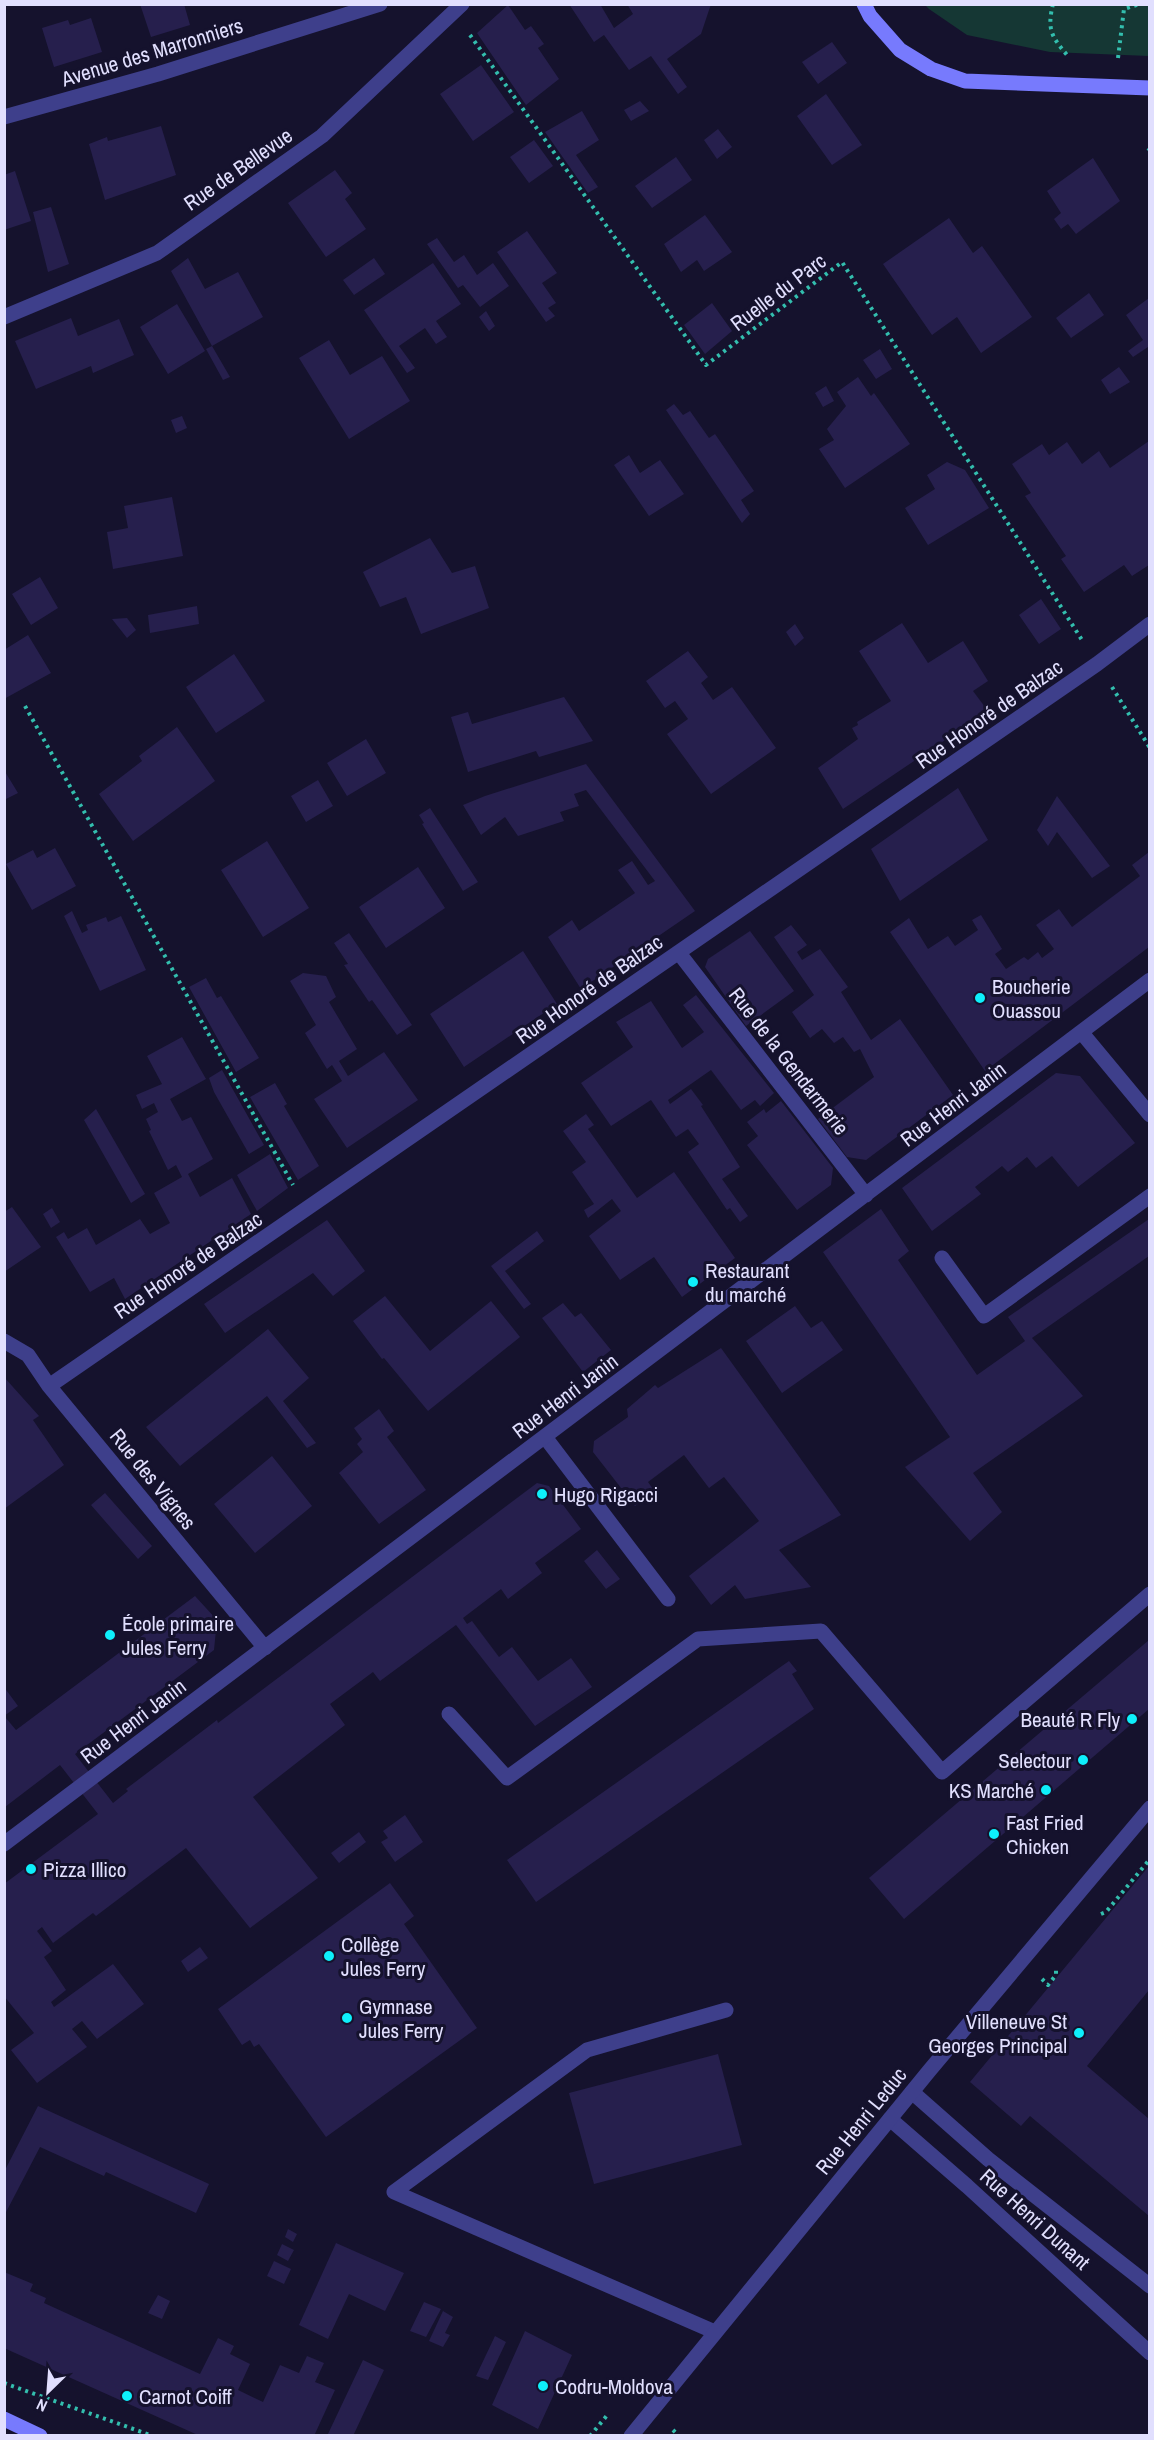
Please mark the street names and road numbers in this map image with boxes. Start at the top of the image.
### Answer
street label: Avenue des Marronniers [57,11,246,94]
street label: Rue de Bellevue [178,121,298,217]
street label: Ruelle du Parc [724,246,832,338]
street label: Rue Honoré de Balzac [910,652,1068,776]
street label: Rue Honoré de Balzac [510,927,668,1051]
street label: Rue de la Gendarmerie [722,981,856,1141]
street label: Rue Henri Janin [894,1055,1012,1153]
street label: Rue Honoré de Balzac [108,1205,268,1325]
street label: Rue Henri Janin [506,1347,624,1445]
street label: Rue des Vignes [103,1422,203,1536]
street label: Rue Henri Janin [74,1672,192,1770]
street label: Rue Henri Leduc [809,2061,913,2181]
street label: Rue Henri Dunant [974,2162,1096,2276]

